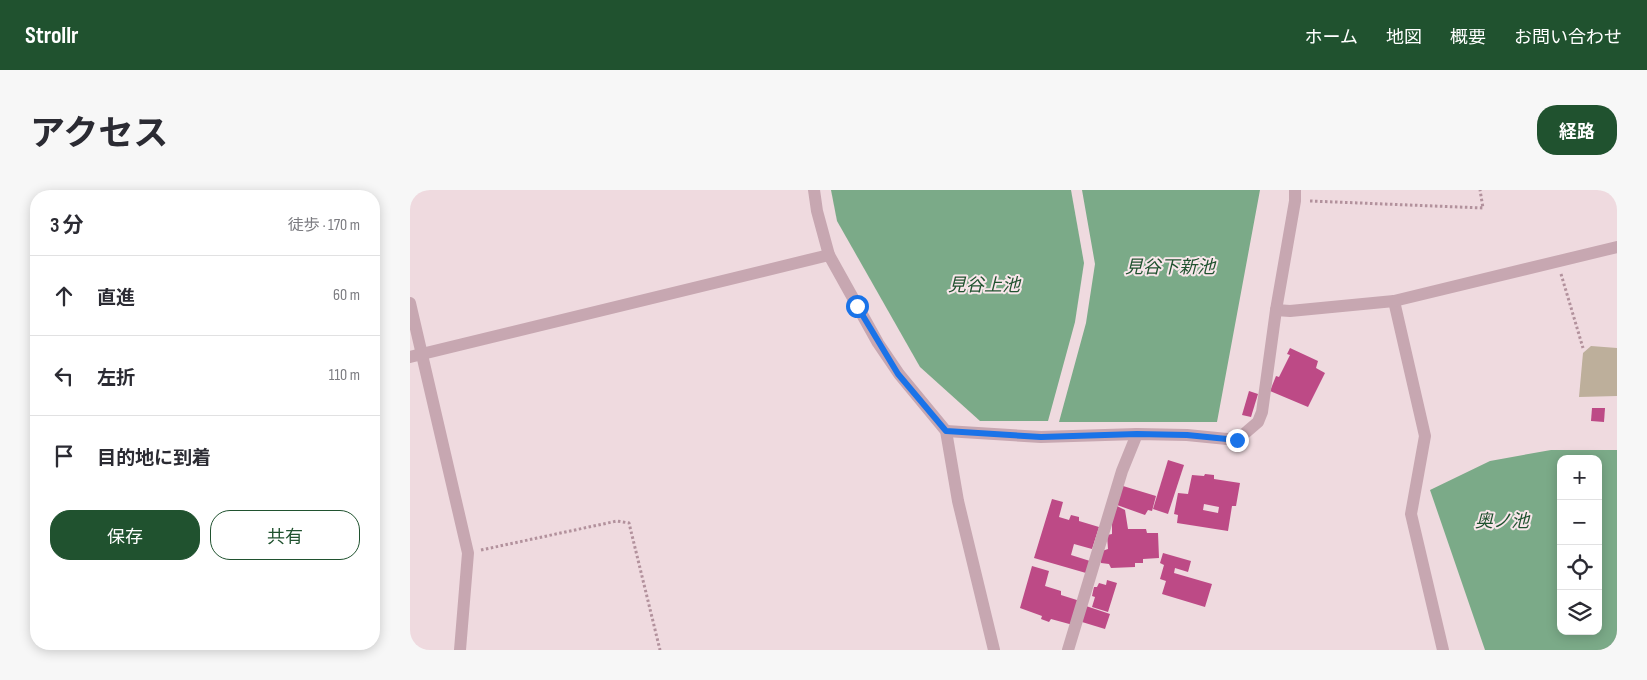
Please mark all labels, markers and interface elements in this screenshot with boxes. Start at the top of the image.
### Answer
text: Strollr [25,21,79,50]
text: ホーム [1305,27,1358,48]
text: 地図 [1386,27,1422,48]
text: 概要 [1450,27,1486,48]
text: お問い合わせ [1514,27,1622,48]
button: 経路 [1537,105,1617,155]
text: アクセス [30,113,168,156]
text: 3 分 [50,213,84,238]
text: 徒歩 · 170 m [288,216,360,235]
water label: 見谷下新池 [1125,257,1217,278]
water label: 見谷上池 [948,275,1022,296]
icon: ahead [50,282,78,310]
text: 60 m [333,286,360,305]
text: 直進 [97,287,135,310]
route start [846,295,869,318]
icon: left [50,362,78,390]
text: 110 m [329,366,360,385]
text: 左折 [97,367,135,390]
route end [1226,429,1249,452]
icon: arrive [50,442,78,470]
text: 目的地に到着 [97,447,211,470]
map controls [1557,455,1602,635]
button: + [1557,455,1602,500]
button: − [1557,500,1602,545]
button: 保存 [50,510,200,560]
button: 共有 [210,510,360,560]
water label: 奥ノ池 [1475,511,1531,532]
button: locate [1557,545,1602,590]
button: layers [1557,590,1602,635]

